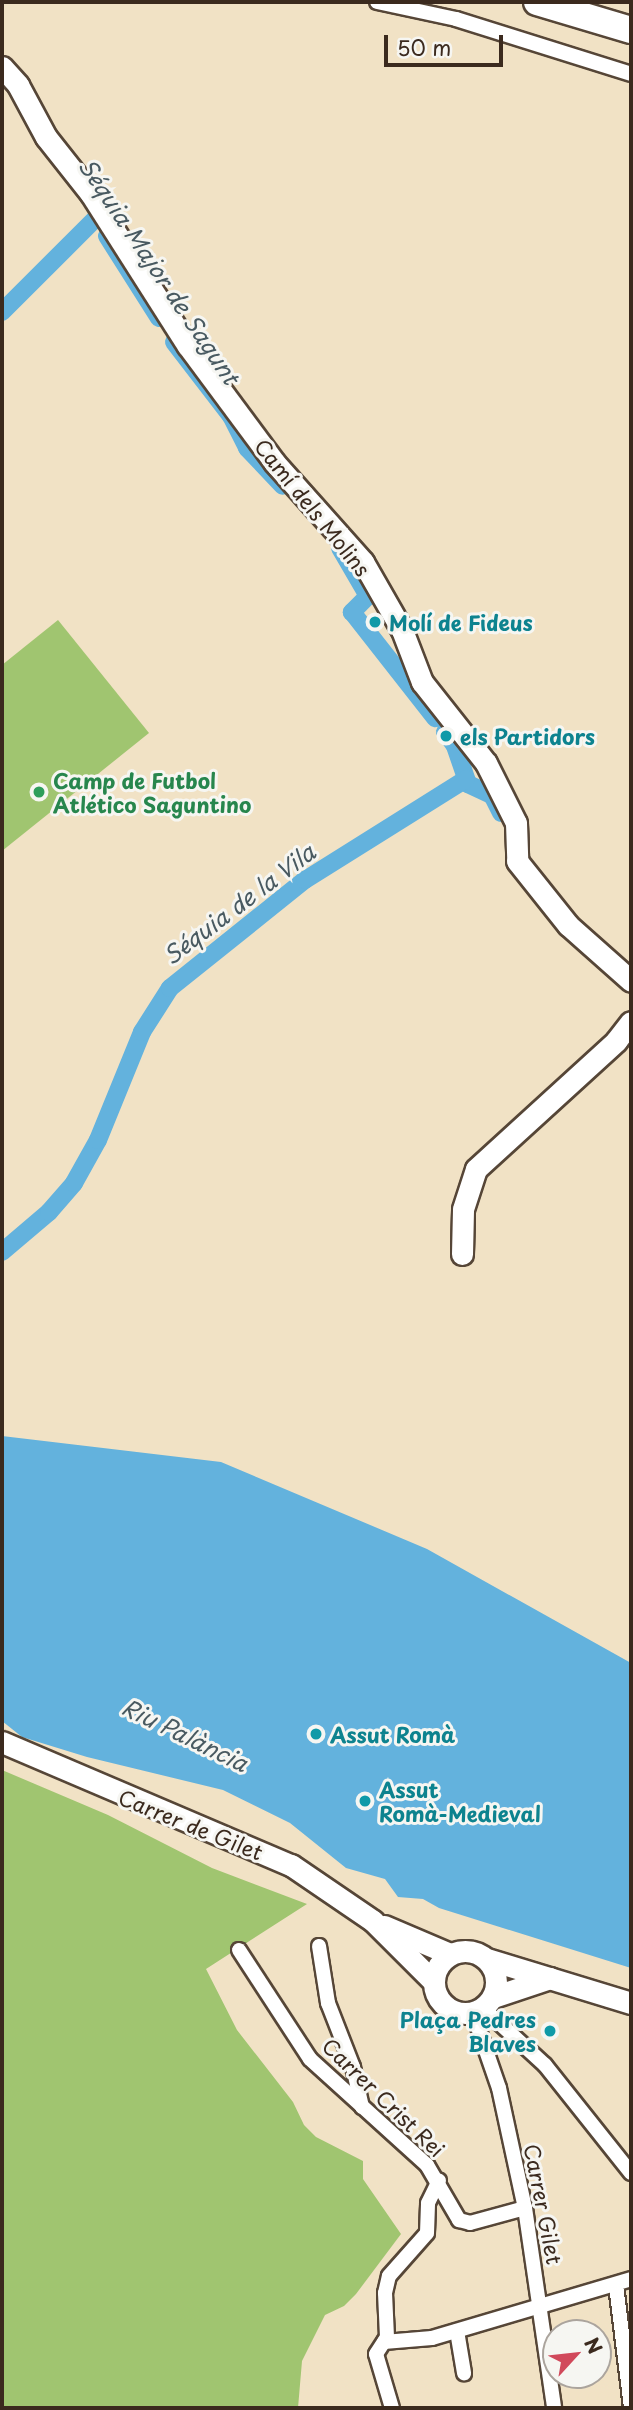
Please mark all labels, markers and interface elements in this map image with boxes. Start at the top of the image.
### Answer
scale bar [388,21,507,65]
text: 50 m [397,31,451,63]
water label: Séquia Major de Sagunt [74,154,244,388]
street label: Camí dels Molins [250,433,376,581]
place label: Molí de Fideus [389,609,536,635]
marker: Molí de Fideus [367,614,383,630]
place label: els Partidors [460,723,595,749]
marker: els Partidors [438,728,454,744]
place label: Camp de Futbol Atlético Saguntino [53,767,252,817]
marker: Camp de Futbol Atlético Saguntino [31,784,47,800]
water label: Séquia de la Vila [157,837,321,971]
water label: Riu Palància [116,1692,254,1778]
place label: Assut Romà [330,1721,456,1747]
marker: Assut Romà [308,1726,324,1742]
place label: Assut Romà-Medieval [379,1776,541,1826]
street label: Carrer de Gilet [114,1783,268,1865]
marker: Assut Romà-Medieval [357,1793,373,1809]
place label: Plaça Pedres Blaves [399,2006,536,2056]
marker: Plaça Pedres Blaves [542,2023,558,2039]
street label: Carrer Crist Rei [317,2032,451,2162]
street label: Carrer Gilet [520,2140,568,2268]
north arrow [542,2319,612,2389]
text: N [578,2332,610,2358]

